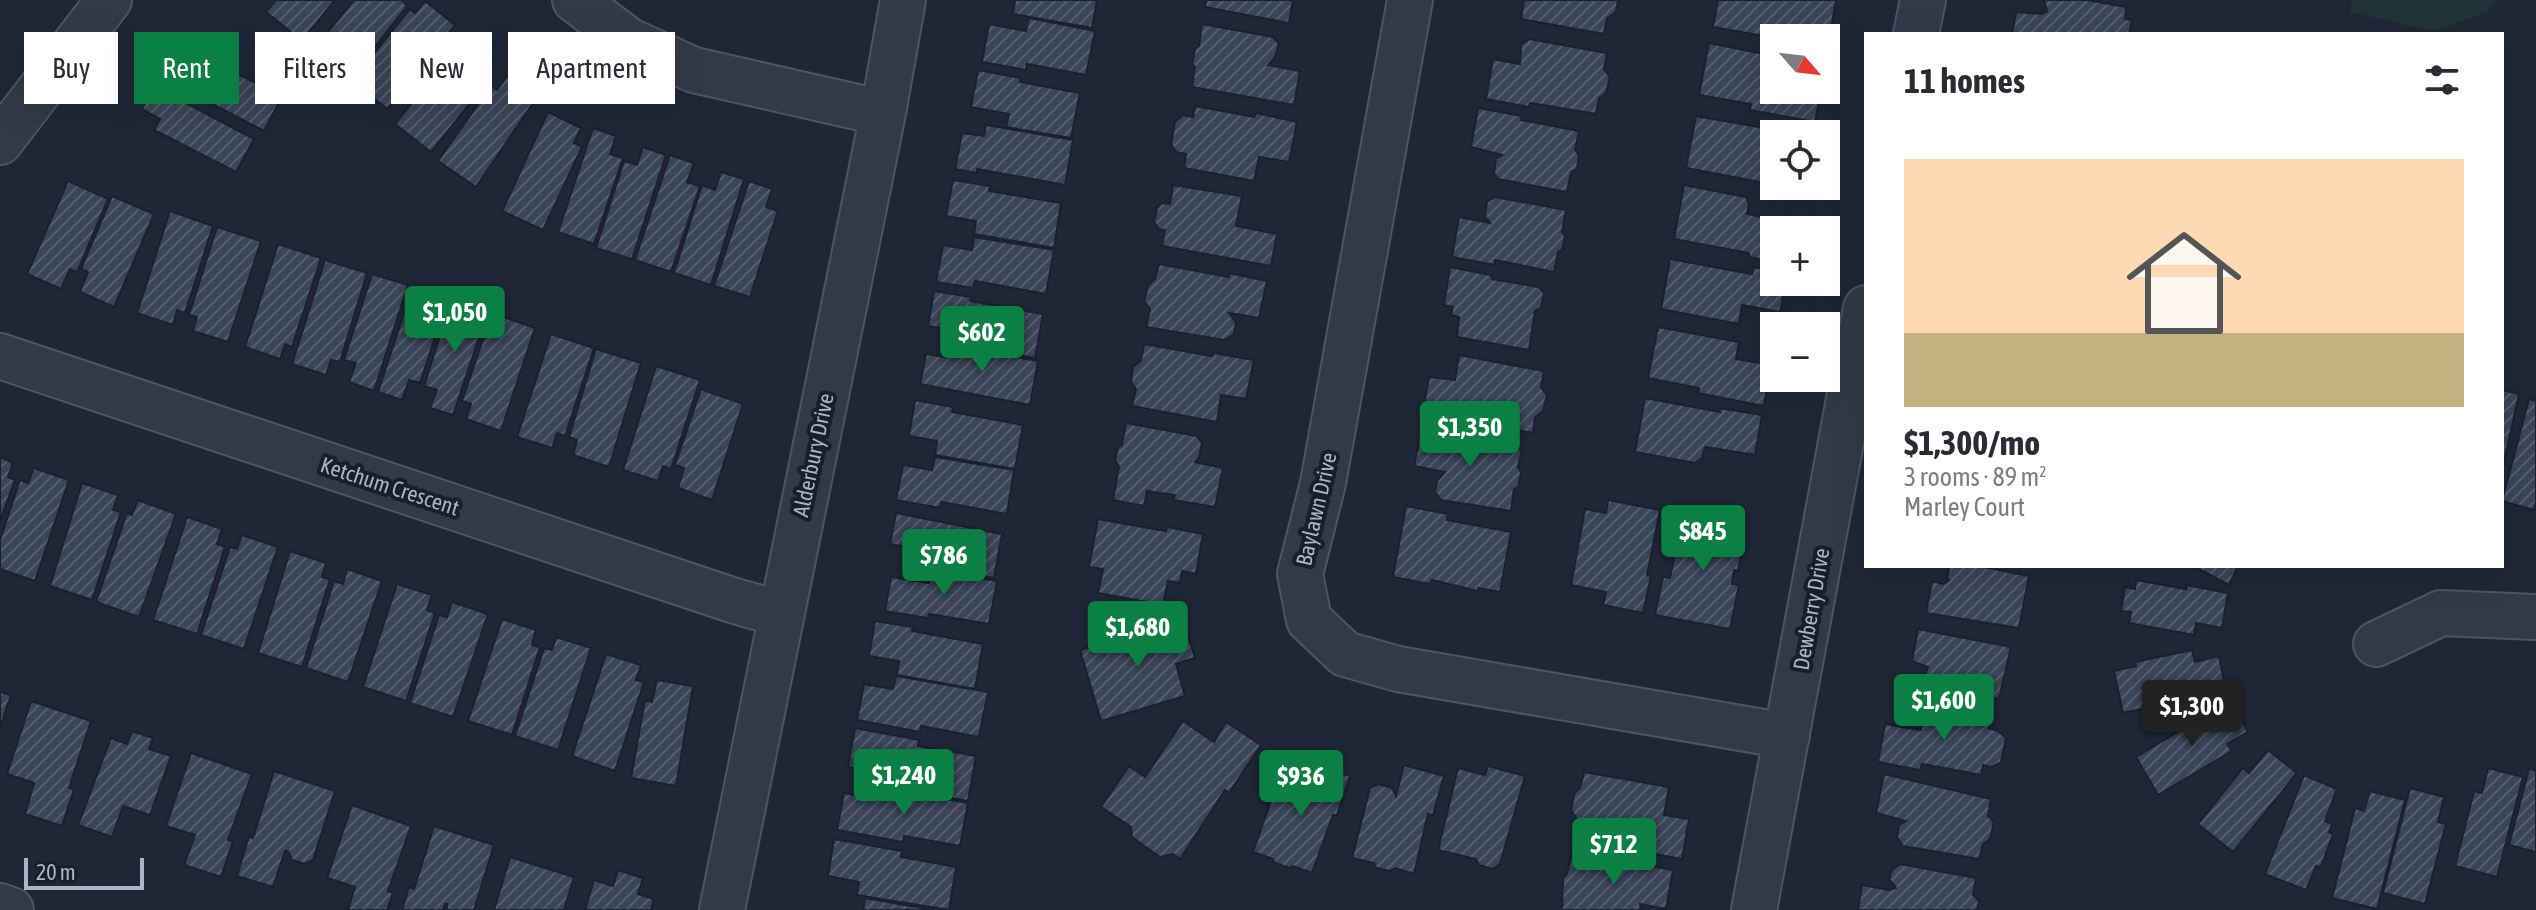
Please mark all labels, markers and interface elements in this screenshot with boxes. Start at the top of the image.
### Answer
north arrow [1760,24,1840,104]
map controls [1760,24,1840,392]
chip: Buy [24,32,118,104]
chip: Rent [134,32,239,104]
chip: Filters [255,32,375,104]
chip: New [391,32,492,104]
chip: Apartment [508,32,675,104]
icon: filters [2420,58,2464,102]
text: 11 homes [1904,61,2025,100]
button: locate [1760,120,1840,200]
icon: home [2112,211,2256,355]
button: + [1760,216,1840,296]
pin: $1,050 [390,286,520,354]
text: $1,050 [423,297,487,327]
pin: $602 [935,306,1029,374]
button: − [1760,312,1840,392]
text: $602 [958,317,1006,347]
street label: Alderbury Drive [787,391,839,519]
pin: $1,350 [1405,401,1535,469]
text: $1,350 [1438,412,1502,442]
text: $1,300/mo [1904,423,2040,462]
street label: Baylawn Drive [1290,450,1342,568]
street label: Ketchum Crescent [317,451,463,521]
text: 3 rooms · 89 m² [1904,462,2046,492]
text: Marley Court [1904,492,2025,522]
pin: $845 [1656,505,1750,573]
text: $845 [1679,516,1727,546]
pin: $786 [897,529,991,597]
text: $786 [920,540,968,570]
street label: Dewberry Drive [1787,546,1835,672]
pin: $1,680 [1073,601,1203,669]
text: $1,680 [1106,612,1170,642]
pin: $1,600 [1879,674,2009,742]
pin: $1,300 [2127,680,2257,748]
text: $1,600 [1912,685,1976,715]
text: $1,300 [2160,691,2224,721]
pin: $1,240 [839,749,969,817]
pin: $936 [1254,750,1348,818]
text: $1,240 [872,760,936,790]
text: $936 [1277,761,1325,791]
pin: $712 [1567,818,1661,886]
text: $712 [1590,829,1638,859]
scale bar [24,854,144,890]
text: 20 m [36,859,76,885]

